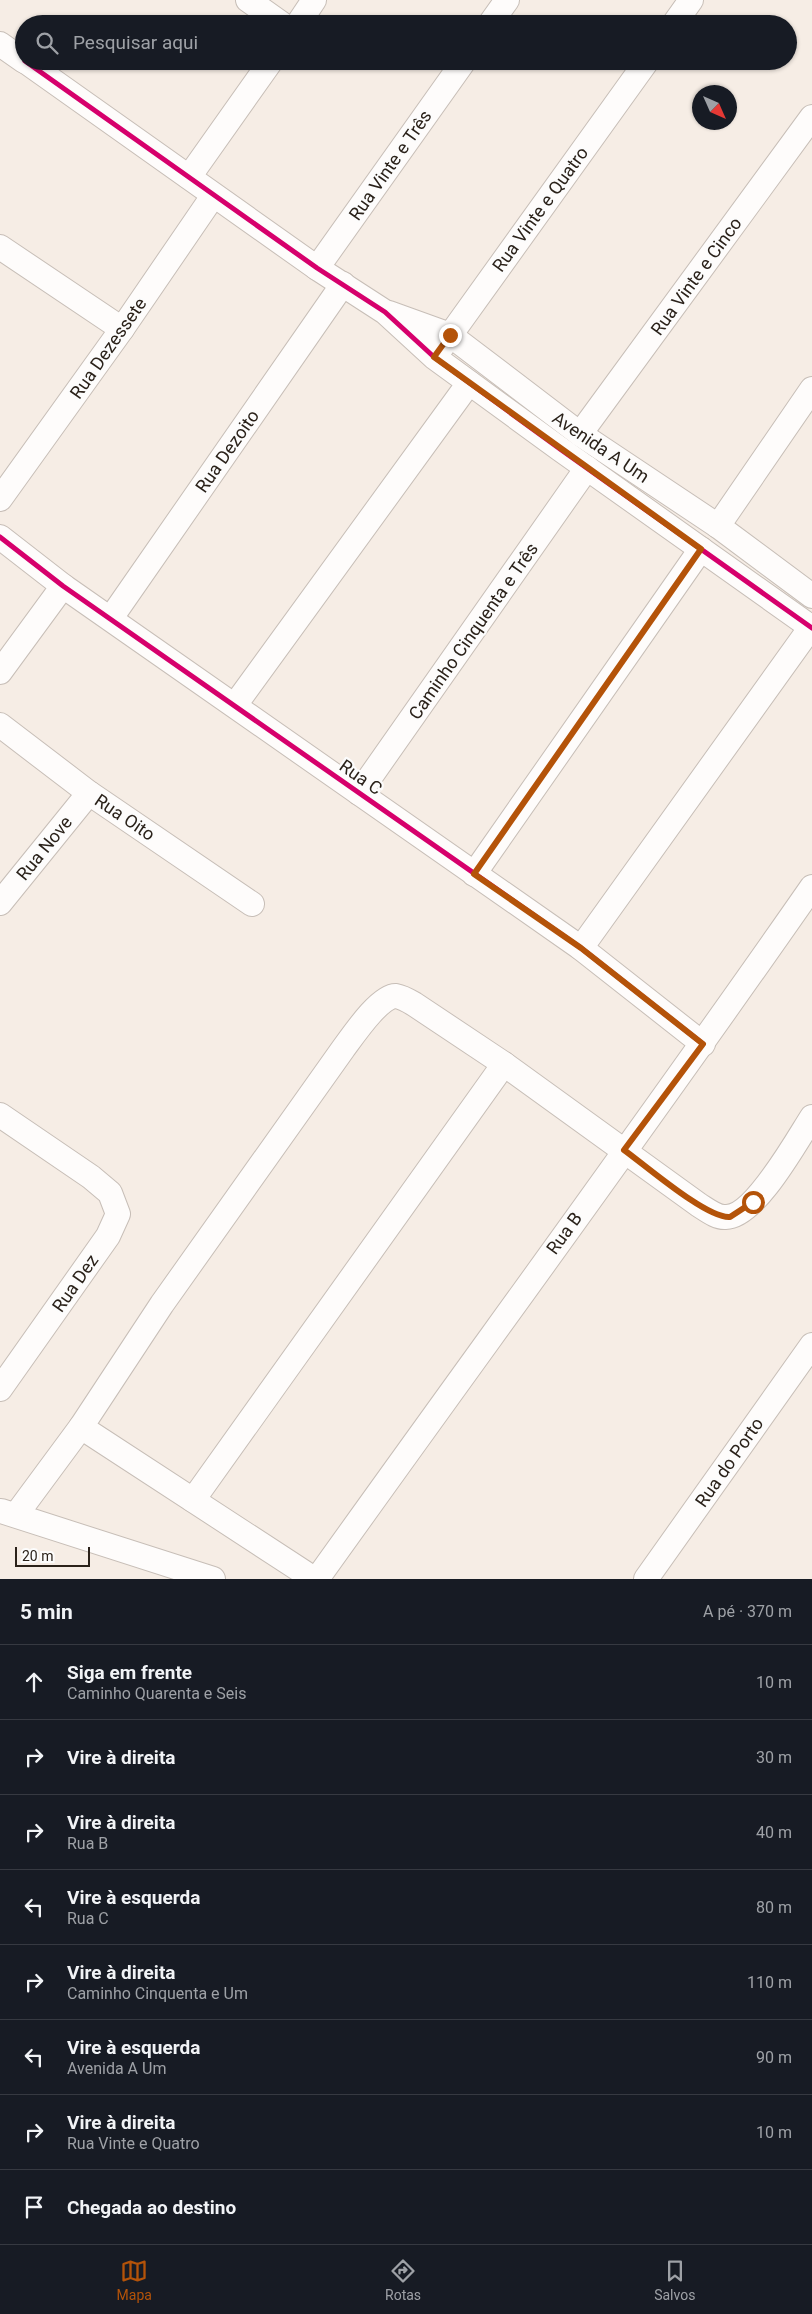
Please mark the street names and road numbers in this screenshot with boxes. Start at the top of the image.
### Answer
street label: Rua Vinte e Três [344,106,436,224]
street label: Rua Vinte e Quatro [488,142,592,276]
street label: Rua Vinte e Cinco [646,213,746,339]
street label: Rua Dezessete [65,293,151,403]
street label: Rua Dezoito [191,406,263,496]
street label: Avenida A Um [549,407,653,487]
street label: Caminho Cinquenta e Três [404,539,542,723]
street label: Rua C [336,755,386,799]
street label: Rua Oito [91,789,159,845]
street label: Rua Nove [12,812,76,884]
street label: Rua B [542,1208,586,1258]
street label: Rua Dez [48,1250,102,1316]
street label: Rua do Porto [691,1413,767,1511]

